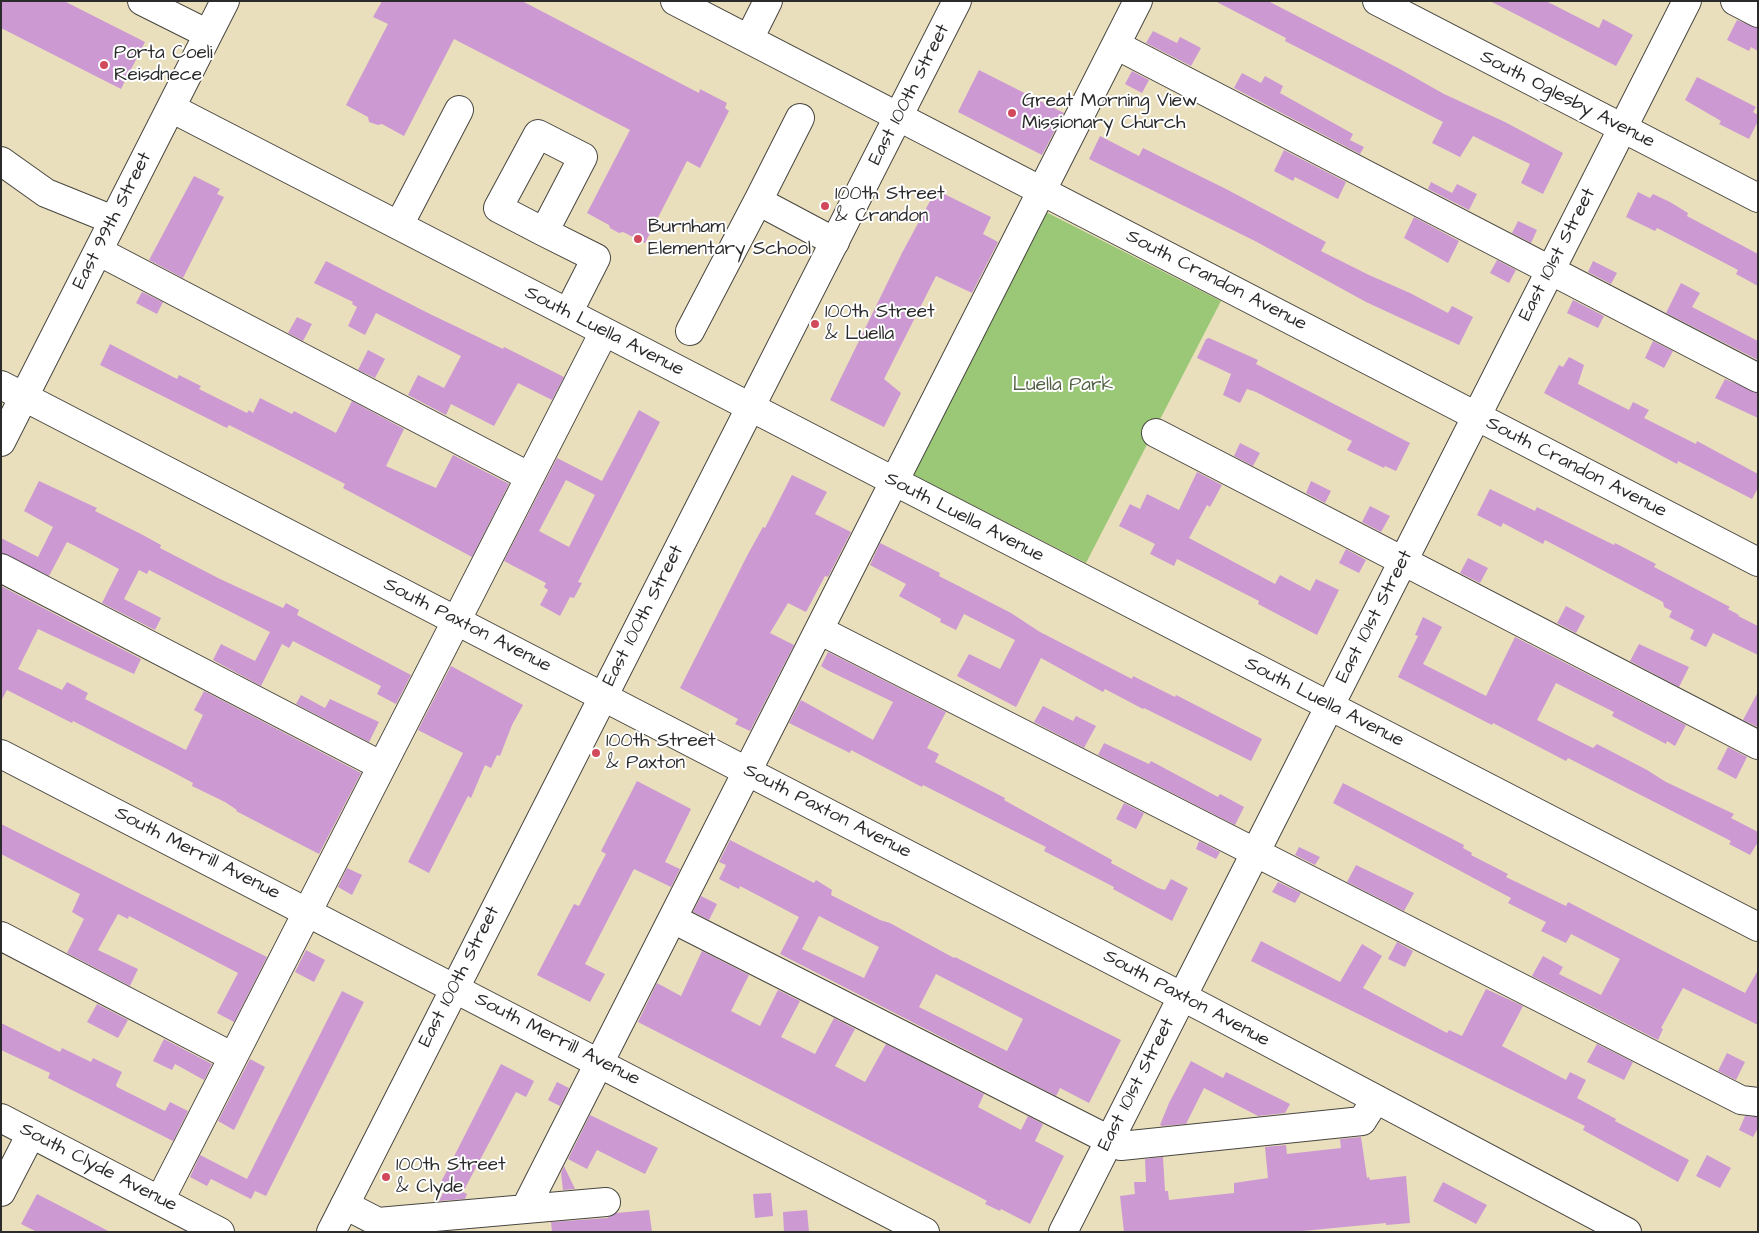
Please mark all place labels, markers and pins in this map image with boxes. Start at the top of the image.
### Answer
place label: Porta Coeli Reisdnece [114,43,213,87]
marker: Porta Coeli Reisdnece [98,59,110,71]
place label: Great Morning View Missionary Church [1022,91,1197,135]
marker: Great Morning View Missionary Church [1006,107,1018,119]
place label: 100th Street & Crandon [835,184,945,228]
marker: 100th Street & Crandon [819,200,831,212]
place label: Burnham Elementary School [648,217,811,261]
marker: Burnham Elementary School [632,233,644,245]
place label: 100th Street & Luella [825,302,935,346]
marker: 100th Street & Luella [809,318,821,330]
place label: 100th Street & Paxton [606,731,716,775]
marker: 100th Street & Paxton [590,747,602,759]
place label: 100th Street & Clyde [396,1155,506,1199]
marker: 100th Street & Clyde [380,1171,392,1183]

